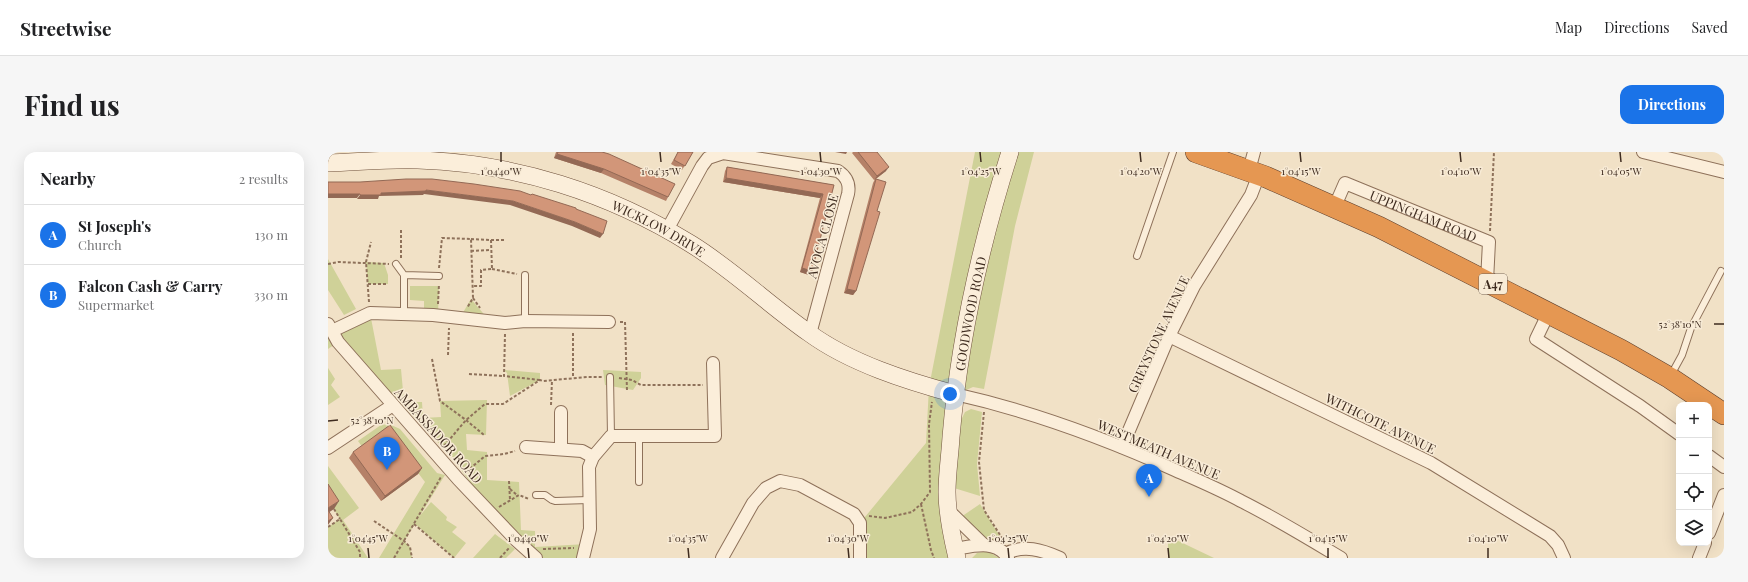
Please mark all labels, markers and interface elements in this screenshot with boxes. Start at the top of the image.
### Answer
text: Streetwise [20,15,112,41]
text: Map [1555,18,1582,37]
text: Directions [1604,18,1670,37]
text: Saved [1692,18,1728,37]
button: Directions [1620,85,1724,124]
text: Find us [24,86,120,123]
text: 1°04'40"W [480,164,523,178]
text: 1°04'35"W [641,164,682,178]
text: 1°04'30"W [800,164,843,178]
text: 1°04'25"W [961,164,1002,178]
text: 1°04'20"W [1120,164,1163,178]
text: 1°04'15"W [1282,164,1321,178]
text: 1°04'10"W [1441,164,1482,178]
text: 1°04'05"W [1600,164,1643,178]
text: Nearby [40,167,95,189]
text: 2 results [239,170,288,187]
street label: UPPINGHAM ROAD [1367,186,1480,245]
street label: AVOCA CLOSE [802,192,841,281]
street label: WICKLOW DRIVE [609,195,709,260]
text: St Joseph's [78,216,151,236]
text: A [49,226,57,243]
text: 130 m [255,226,288,243]
text: Church [78,236,122,253]
street label: GOODWOOD ROAD [950,255,989,372]
street label: GREYSTONE AVENUE [1123,273,1193,395]
road number: A47 [1479,274,1507,294]
text: Falcon Cash & Carry [78,276,223,296]
text: B [49,286,57,303]
text: 330 m [254,286,288,303]
text: Supermarket [78,296,154,313]
text: 52°38'10"N [1659,317,1702,331]
street label: AMBASSADOR ROAD [391,383,486,486]
your location [940,384,960,404]
street label: WITHCOTE AVENUE [1322,388,1439,457]
map controls [1676,402,1712,546]
button: + [1676,402,1712,438]
text: 52°38'10"N [351,413,394,427]
street label: WESTMEATH AVENUE [1095,416,1223,482]
pin: B [374,437,400,470]
button: − [1676,438,1712,474]
pin: A [1136,464,1162,497]
button: locate [1676,474,1712,510]
button: layers [1676,510,1712,546]
text: 1°04'45"W [348,531,389,545]
text: 1°04'40"W [507,531,550,545]
text: 1°04'35"W [668,531,709,545]
text: 1°04'30"W [827,531,870,545]
text: 1°04'25"W [988,531,1029,545]
text: 1°04'20"W [1147,531,1190,545]
text: 1°04'15"W [1309,531,1348,545]
text: 1°04'10"W [1468,531,1509,545]

